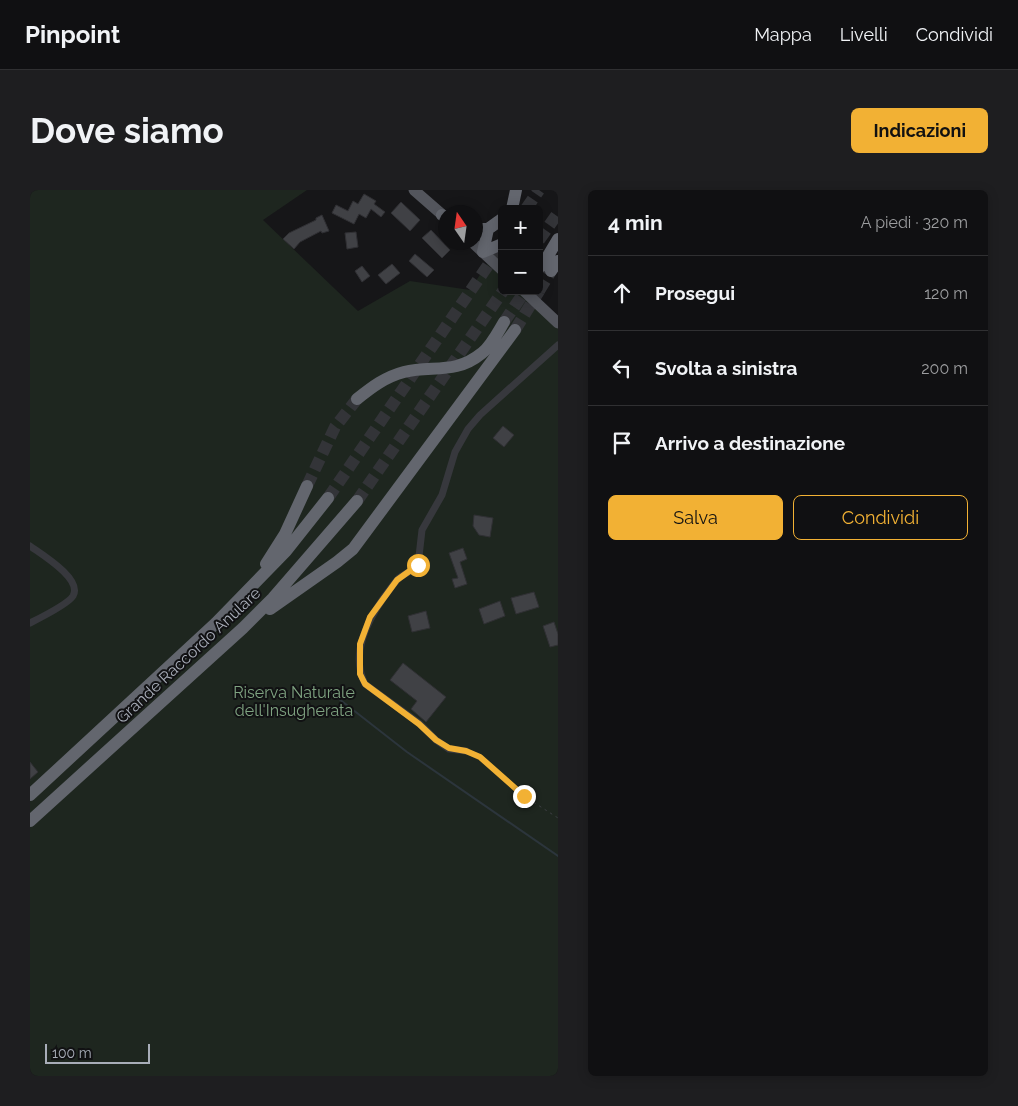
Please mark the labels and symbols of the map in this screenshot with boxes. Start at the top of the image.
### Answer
north arrow [438,205,483,250]
route start [407,554,430,577]
street label: Grande Raccordo Anulare [112,583,264,727]
park label: Riserva Naturale dell'Insugherata [233,683,355,720]
route end [513,785,536,808]
scale bar [45,1041,150,1064]

